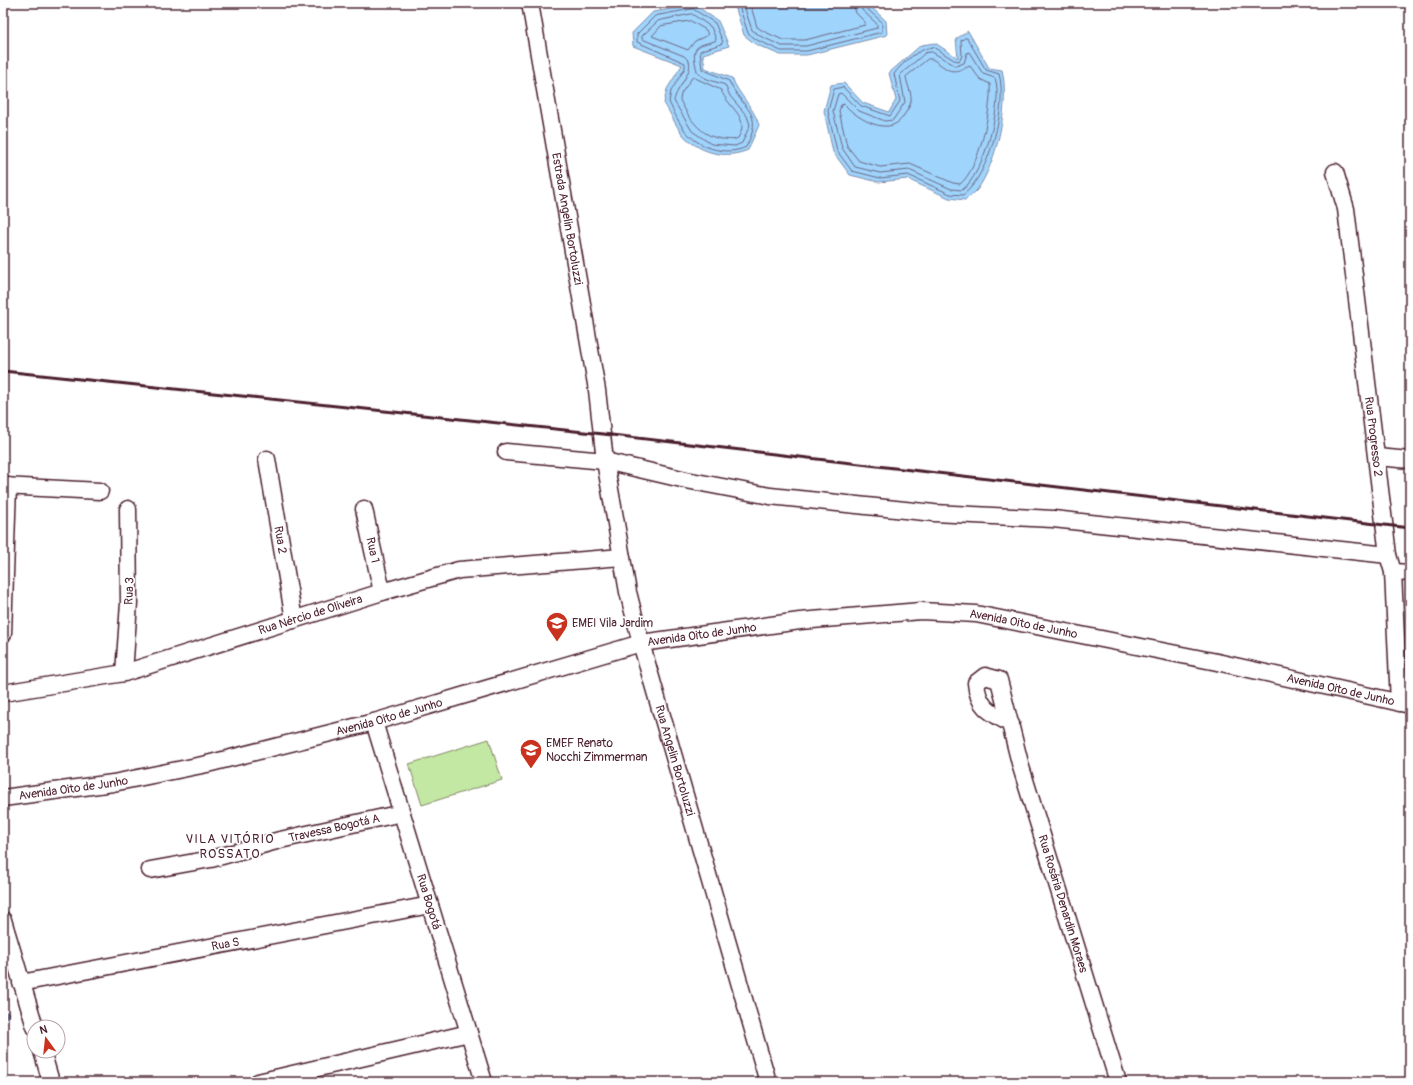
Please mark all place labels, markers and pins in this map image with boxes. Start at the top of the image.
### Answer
school or university icon: EMEI Vila Jardim [544,610,570,643]
place label: EMEI Vila Jardim [572,616,654,631]
place label: EMEF Renato Nocchi Zimmerman [546,736,648,765]
school or university icon: EMEF Renato Nocchi Zimmerman [518,737,544,770]

